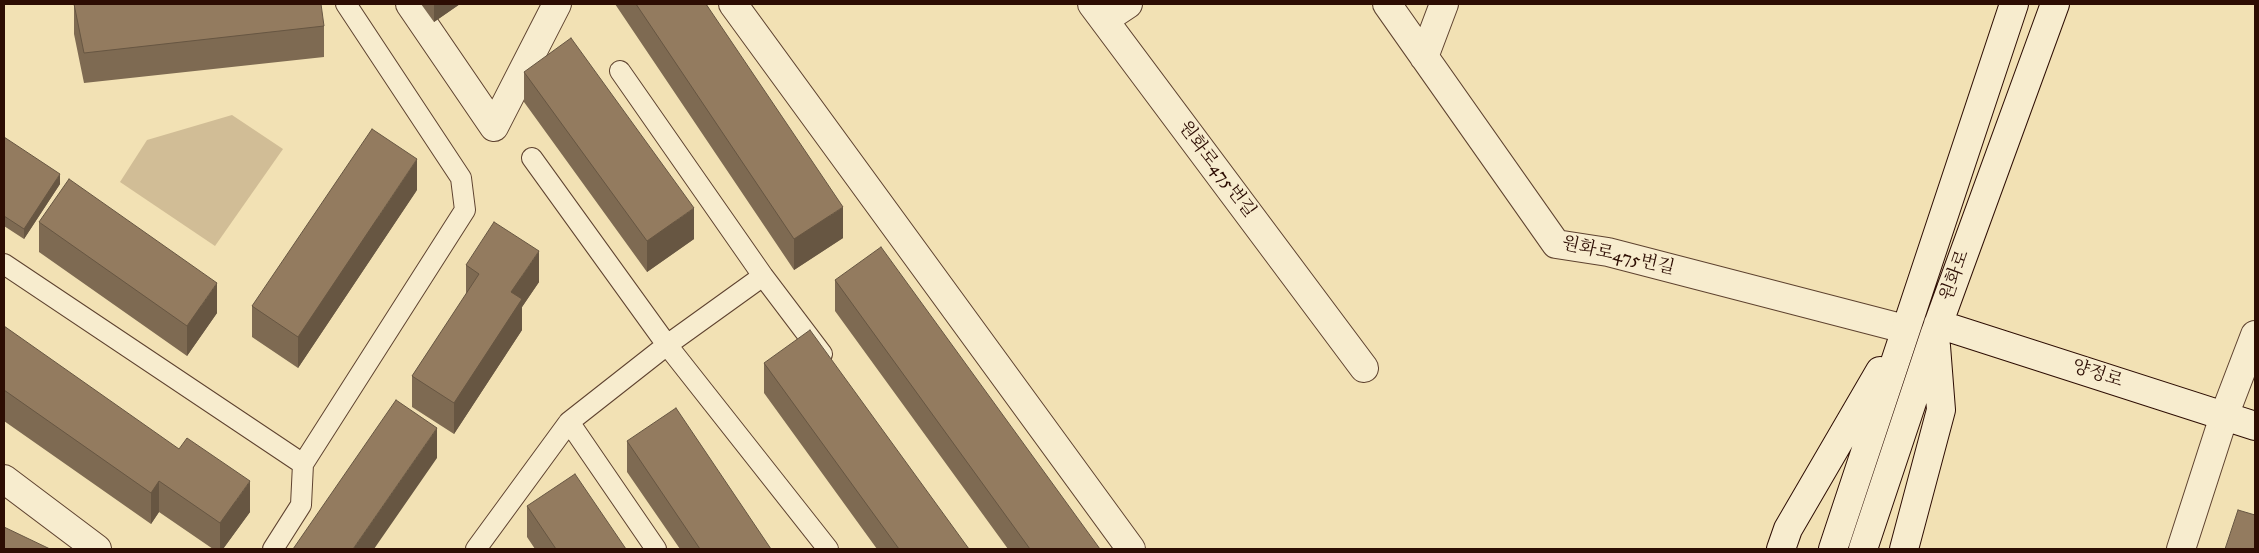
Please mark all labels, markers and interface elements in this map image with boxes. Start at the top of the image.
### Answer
street label: 원화로475번길 [1173,118,1259,222]
street label: 원화로475번길 [1560,234,1676,280]
street label: 원화로 [1937,248,1975,304]
street label: 양정로 [2069,357,2125,393]

